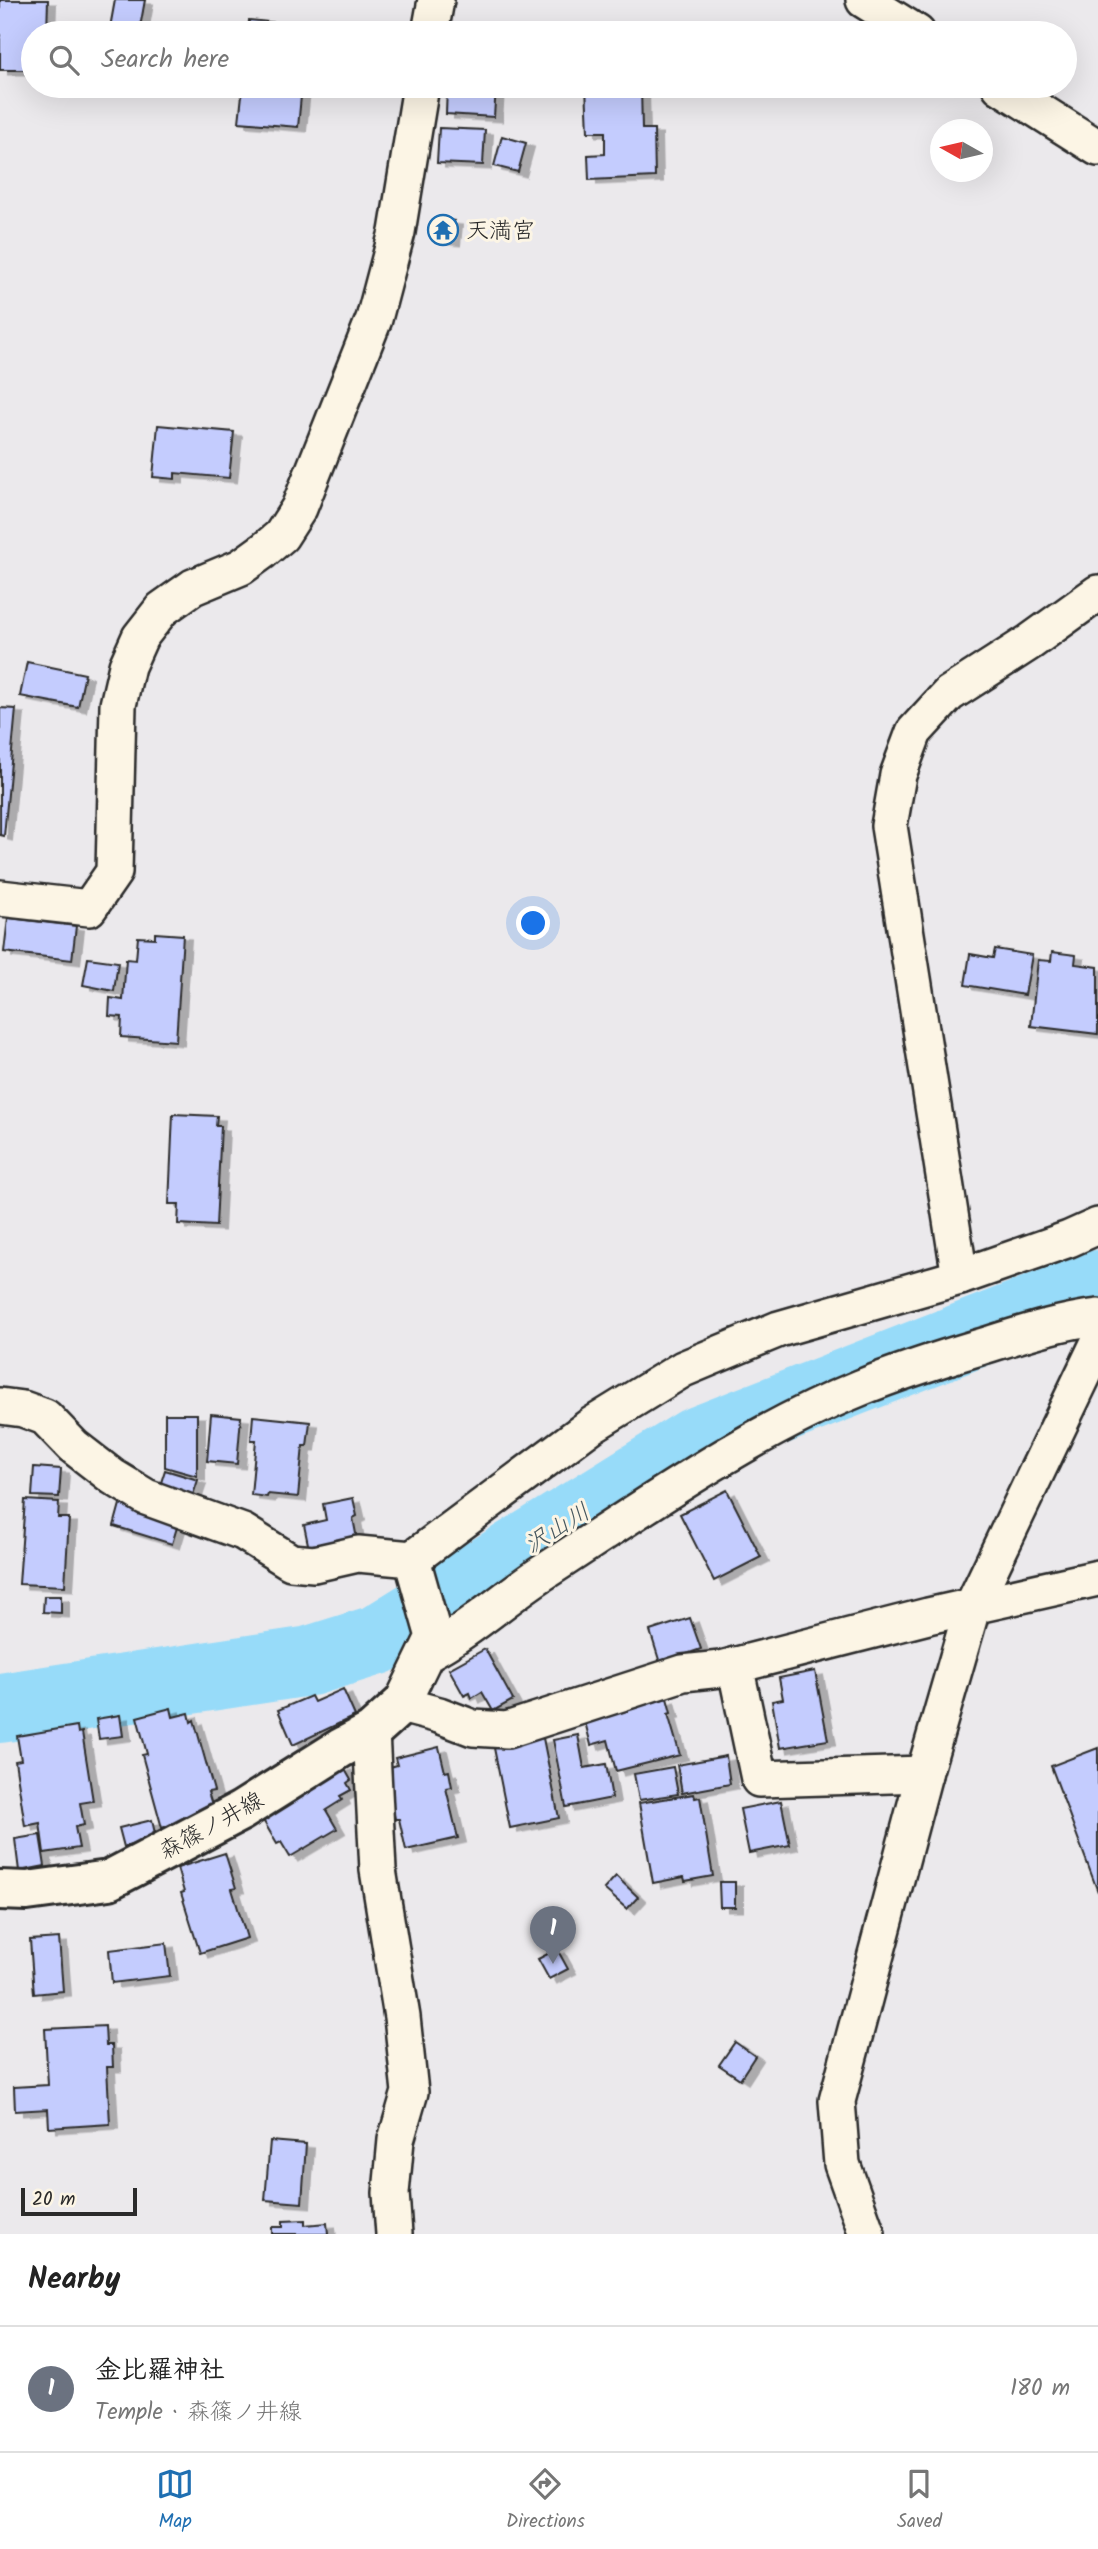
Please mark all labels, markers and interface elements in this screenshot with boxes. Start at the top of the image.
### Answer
search box [21,21,1077,98]
text: Search here [101,39,229,81]
icon: search [45,41,83,79]
north arrow [930,119,993,182]
temple icon: 天満宮 [426,213,460,247]
place label: 天満宮 [466,214,535,250]
your location [516,906,550,940]
water label: 沢山川 [517,1494,599,1565]
street label: 森篠ノ井線 [153,1783,271,1870]
pin: 1 [530,1906,576,1964]
scale bar [21,2185,136,2217]
text: 20 m [32,2185,75,2215]
text: Nearby [28,2256,120,2304]
text: 金比羅神社 [95,2350,225,2392]
text: 1 [48,2371,54,2407]
text: 180 m [1010,2371,1070,2407]
text: Temple · 森篠ノ井線 [95,2395,302,2431]
tab: Map [156,2465,194,2537]
tab: Directions [506,2465,585,2537]
tab: Saved [897,2465,942,2537]

